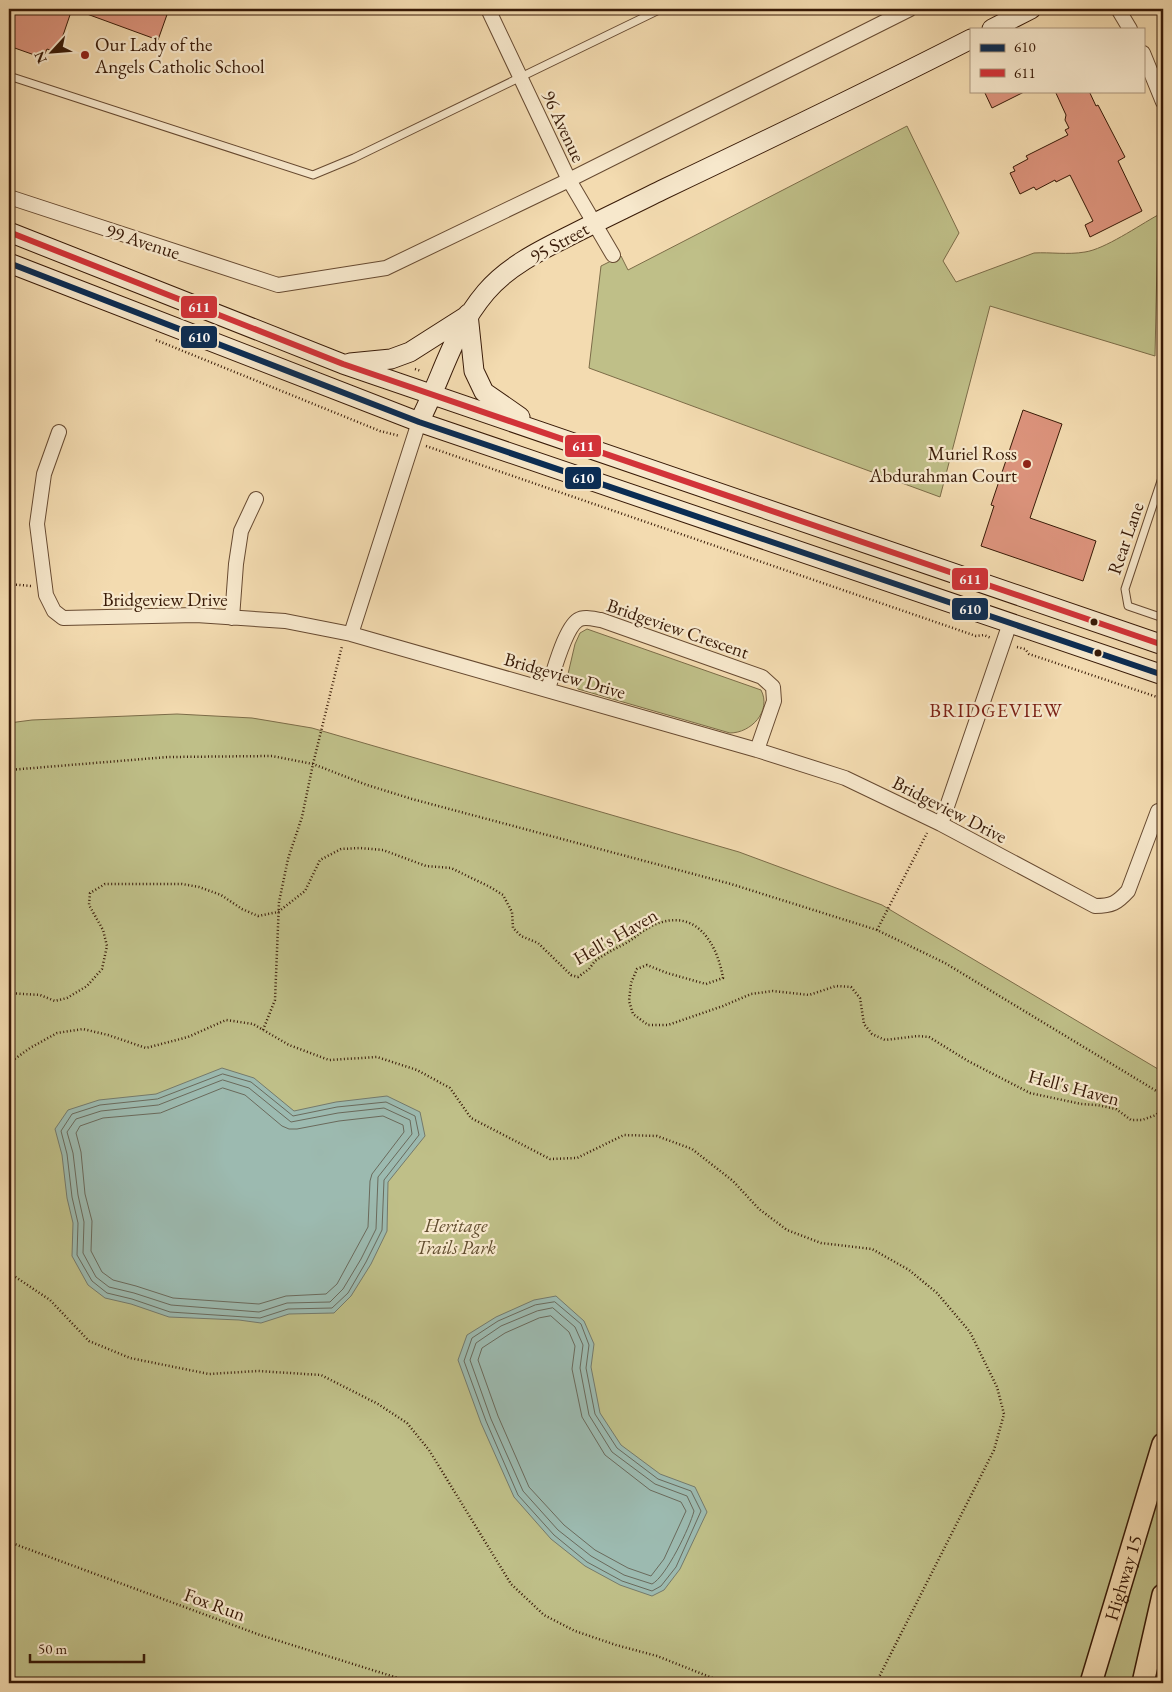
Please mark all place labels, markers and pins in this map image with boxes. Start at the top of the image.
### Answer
place label: Our Lady of the Angels Catholic School [94,32,265,79]
marker: Our Lady of the Angels Catholic School [79,49,91,61]
place label: Muriel Ross Abdurahman Court [868,441,1017,488]
marker: Muriel Ross Abdurahman Court [1021,458,1033,470]
unlabelled marker [1089,617,1099,627]
unlabelled marker [1093,648,1103,658]

